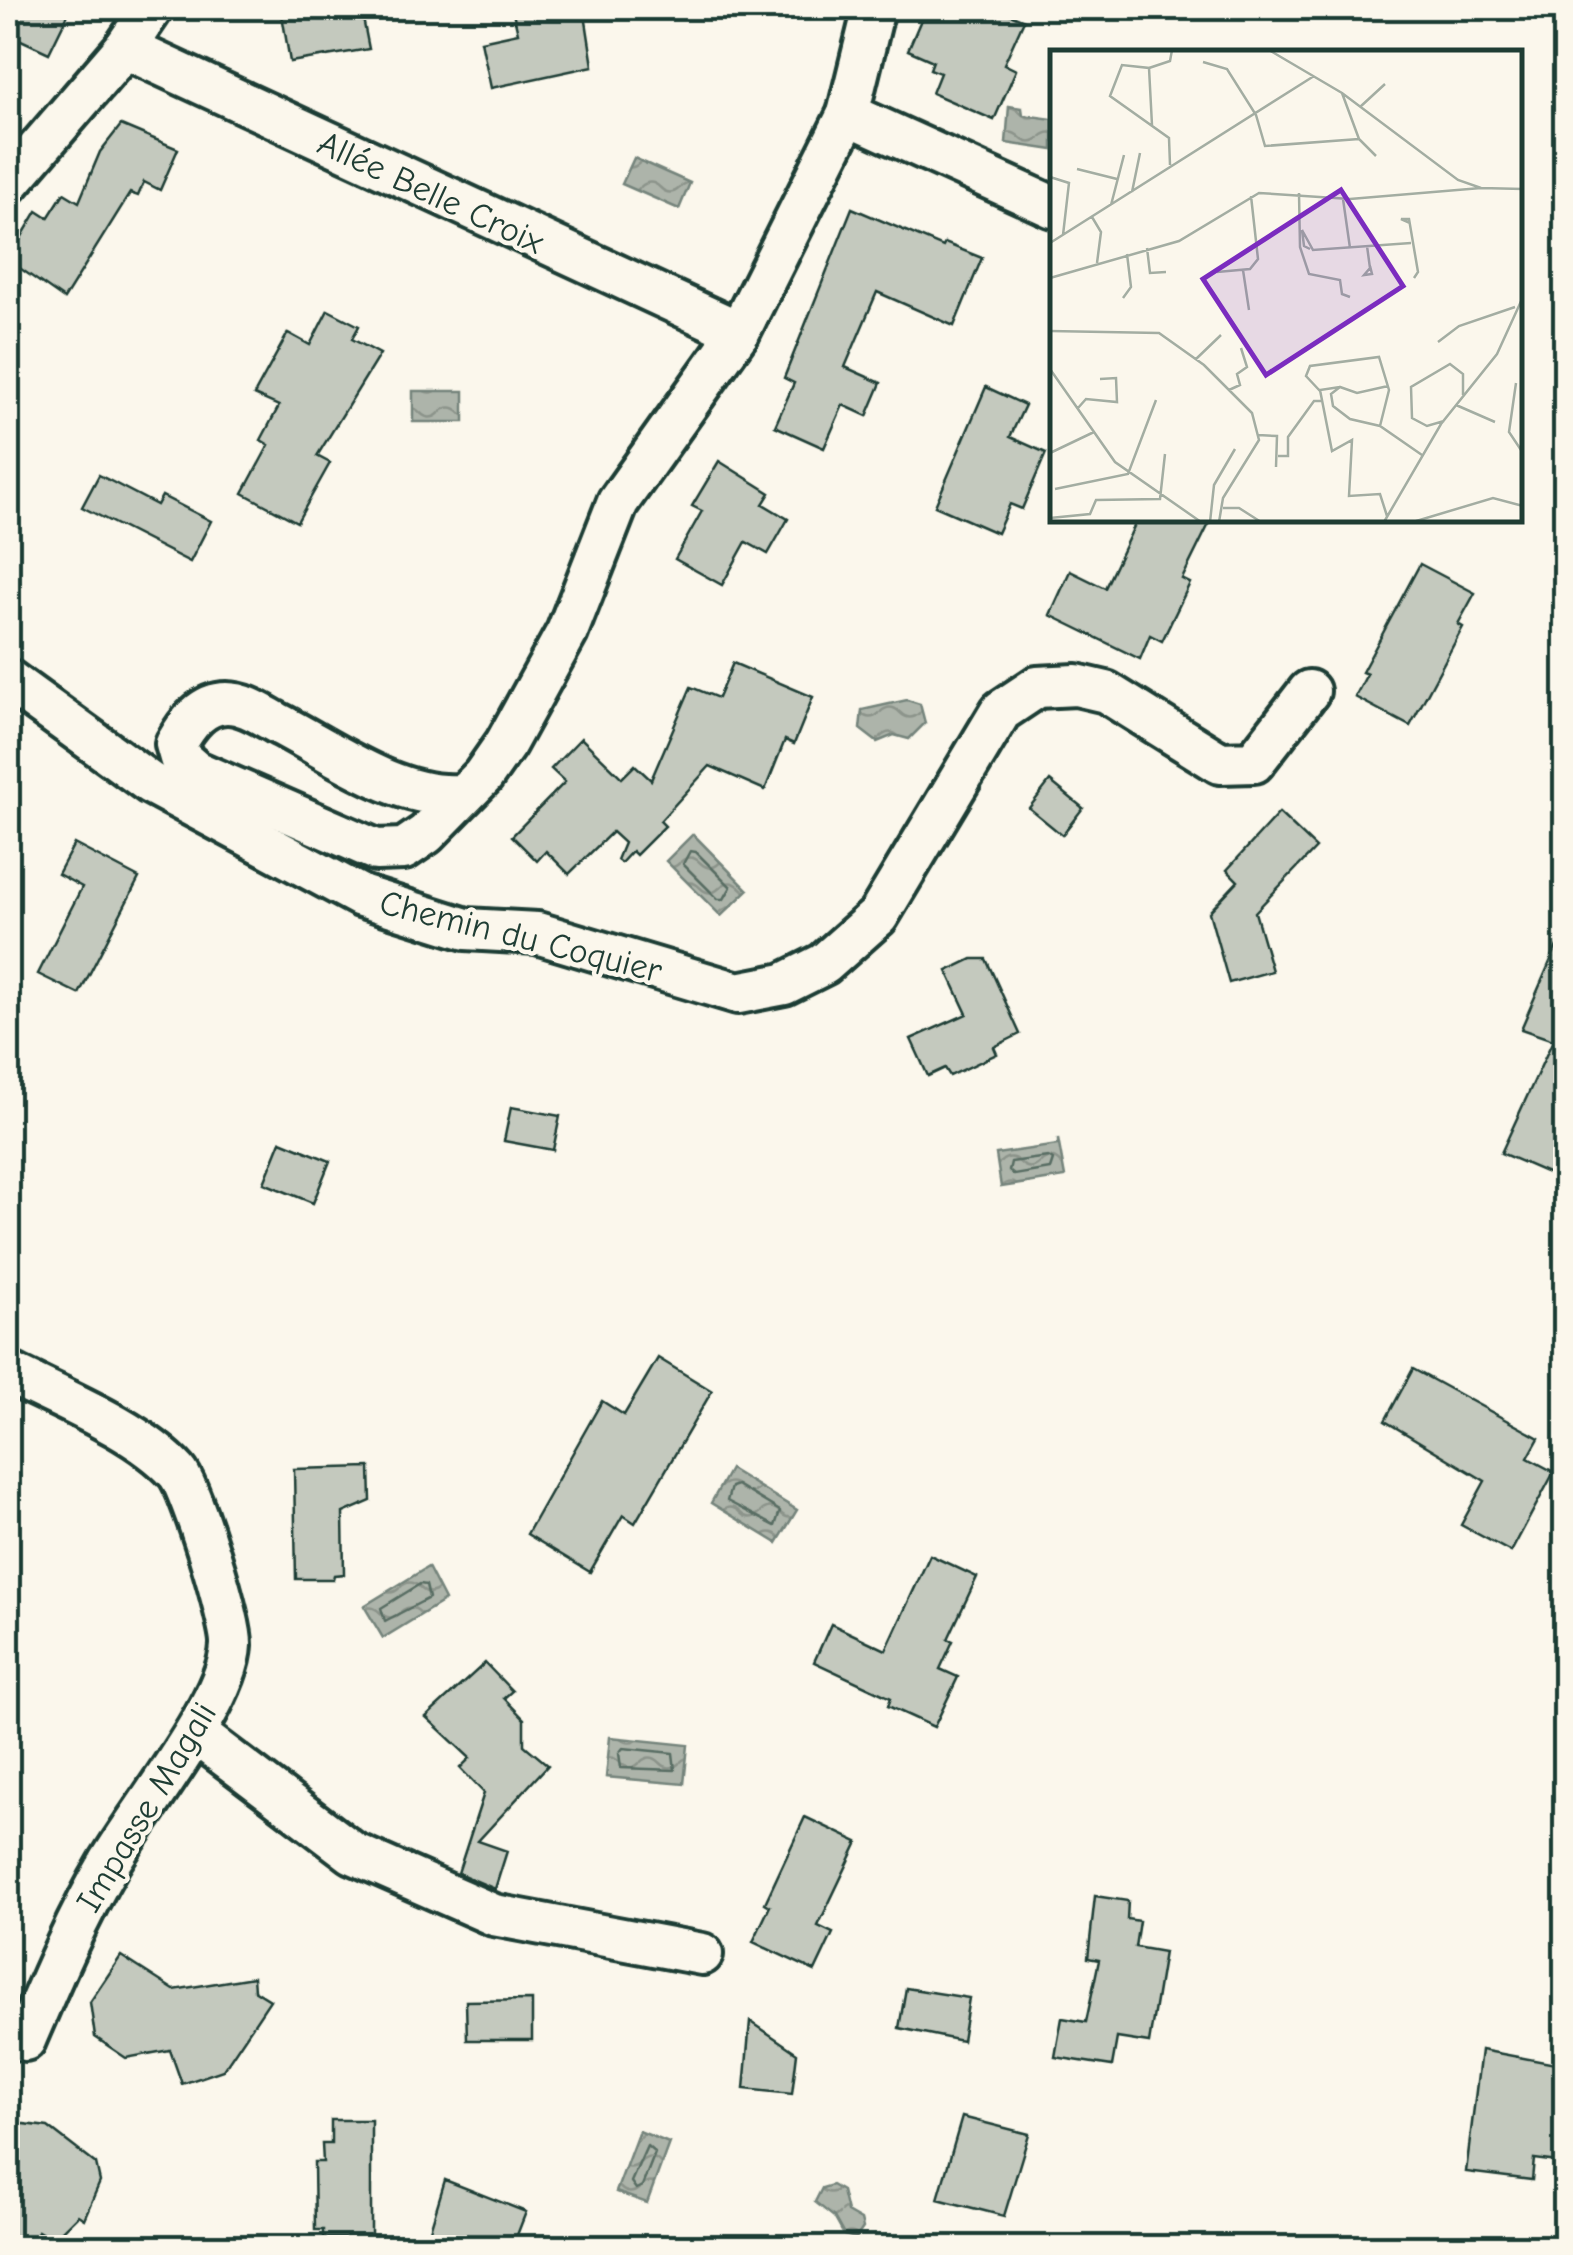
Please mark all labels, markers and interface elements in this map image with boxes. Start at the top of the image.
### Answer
inset map [1050,50,1523,522]
street label: Allée Belle Croix [312,122,550,263]
street label: Chemin du Coquier [376,882,666,991]
street label: Impasse Magali [68,1695,225,1919]

